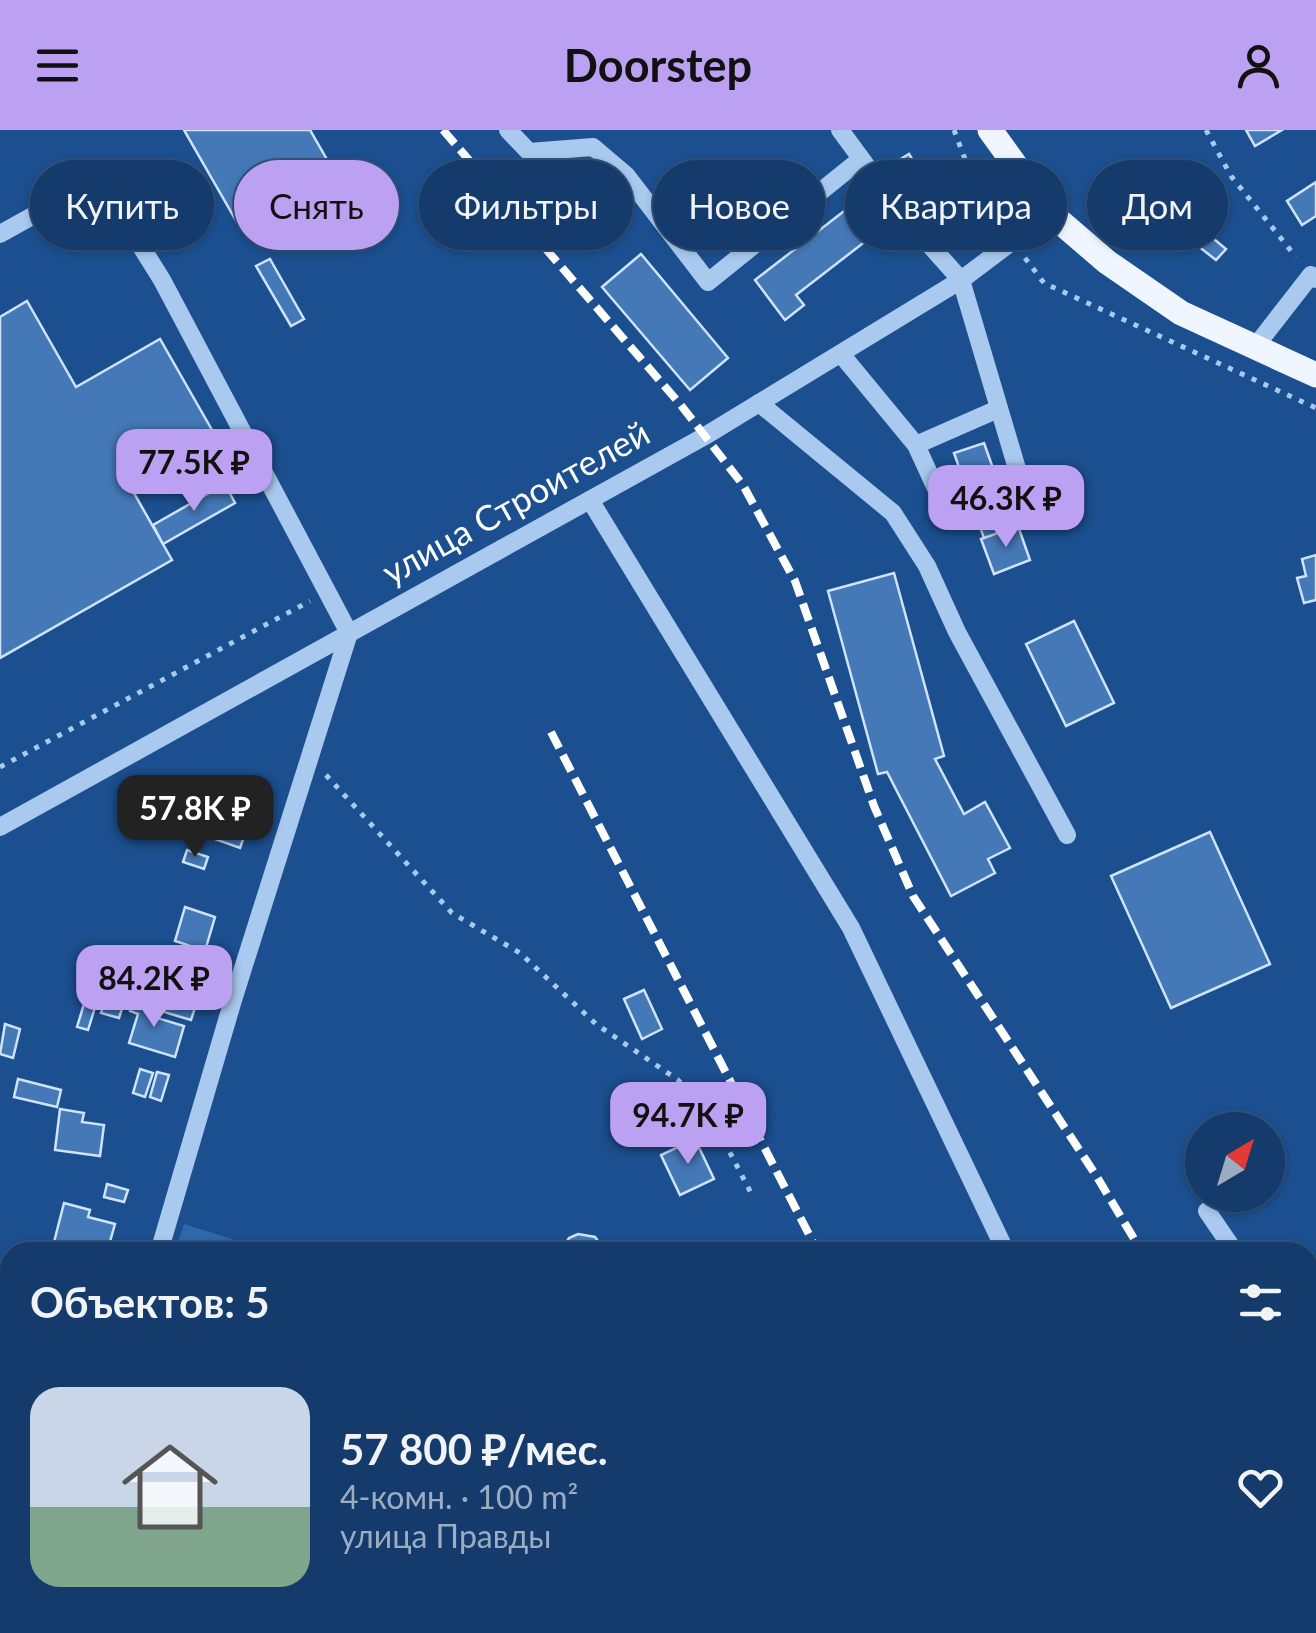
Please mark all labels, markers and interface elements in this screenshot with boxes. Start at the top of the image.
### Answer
icon: menu [30,38,85,93]
text: Doorstep [564,38,752,92]
icon: person [1231,38,1286,93]
chip: Купить [30,160,214,250]
chip: Снять [234,160,399,250]
chip: Фильтры [419,160,633,250]
chip: Новое [653,160,825,250]
chip: Квартира [845,160,1067,250]
chip: Дом [1087,160,1228,250]
street label: улица Строителей [374,410,656,592]
pin: 77.5K ₽ [102,429,286,514]
text: 77.5K ₽ [138,442,250,481]
pin: 46.3K ₽ [914,465,1098,550]
text: 46.3K ₽ [950,478,1062,517]
pin: 57.8K ₽ [103,775,287,860]
text: 57.8K ₽ [139,788,251,827]
pin: 84.2K ₽ [62,945,246,1030]
text: 84.2K ₽ [98,958,210,997]
pin: 94.7K ₽ [596,1082,780,1167]
text: 94.7K ₽ [632,1095,744,1134]
north arrow [1185,1112,1285,1212]
map controls [1185,1112,1285,1212]
icon: filters [1233,1275,1288,1330]
text: Объектов: 5 [30,1277,270,1327]
text: 57 800 ₽/мес. [340,1424,608,1474]
icon: home [110,1427,230,1547]
icon: heart [1233,1460,1288,1515]
text: 4-комн. · 100 m² [340,1477,578,1516]
text: улица Правды [340,1516,551,1555]

